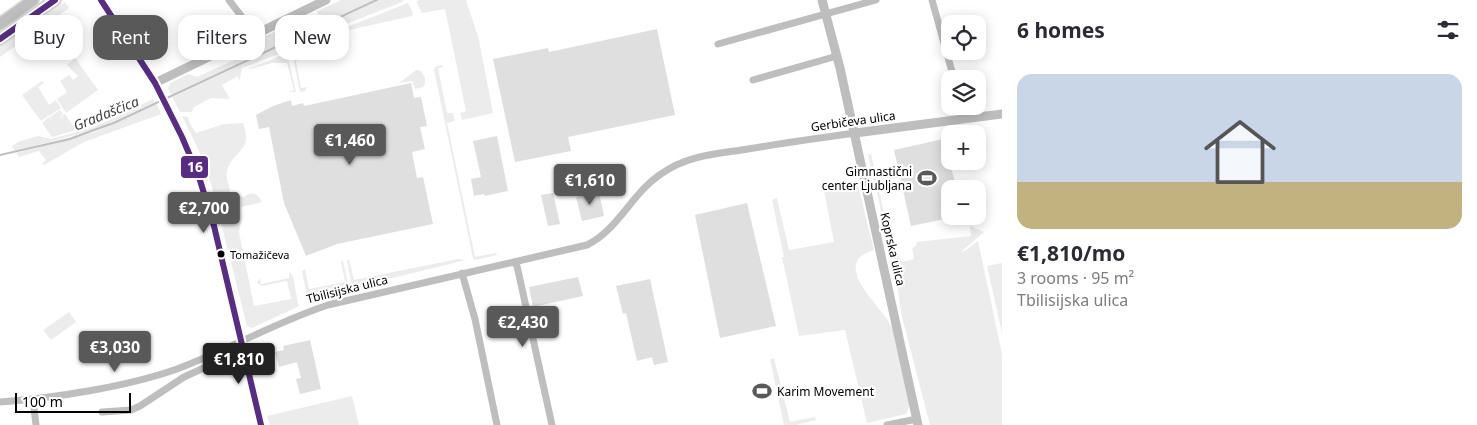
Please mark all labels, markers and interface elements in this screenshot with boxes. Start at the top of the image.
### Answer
chip: Buy [15,15,83,60]
chip: Rent [93,15,168,60]
chip: Filters [178,15,265,60]
chip: New [275,15,349,60]
map controls [941,15,986,225]
button: locate [941,15,986,60]
text: 6 homes [1017,16,1105,44]
icon: filters [1434,16,1462,44]
button: layers [941,70,986,115]
water label: Gradaščica [70,91,142,135]
street label: Gerbičeva ulica [810,107,896,135]
icon: home [1195,107,1285,197]
pin: €1,460 [309,124,391,166]
button: + [941,125,986,170]
text: €1,460 [325,129,375,151]
line badge: 16 [180,155,209,179]
text: 16 [187,157,203,176]
place label: Gimnastični center Ljubljana [822,163,912,194]
pin: €1,610 [549,164,631,206]
sports icon: Gimnastični center Ljubljana [916,167,938,189]
text: €1,610 [565,169,615,191]
button: − [941,180,986,225]
pin: €2,700 [163,192,245,234]
text: €2,700 [179,197,229,219]
street label: Koprska ulica [876,210,910,288]
text: €1,810/mo [1017,239,1125,267]
place label: Tomažičeva [230,247,290,262]
marker: Tomažičeva [216,249,226,259]
text: 3 rooms · 95 m² [1017,267,1134,289]
street label: Tbilisijska ulica [304,271,390,307]
text: Tbilisijska ulica [1017,289,1128,311]
pin: €2,430 [482,306,564,348]
text: €2,430 [498,311,548,333]
pin: €3,030 [74,330,156,373]
text: €3,030 [90,336,140,358]
pin: €1,810 [198,342,280,385]
text: €1,810 [214,348,264,370]
sports icon: Karim Movement [751,380,773,402]
place label: Karim Movement [777,383,875,400]
scale bar [15,390,131,413]
text: 100 m [22,392,63,411]

